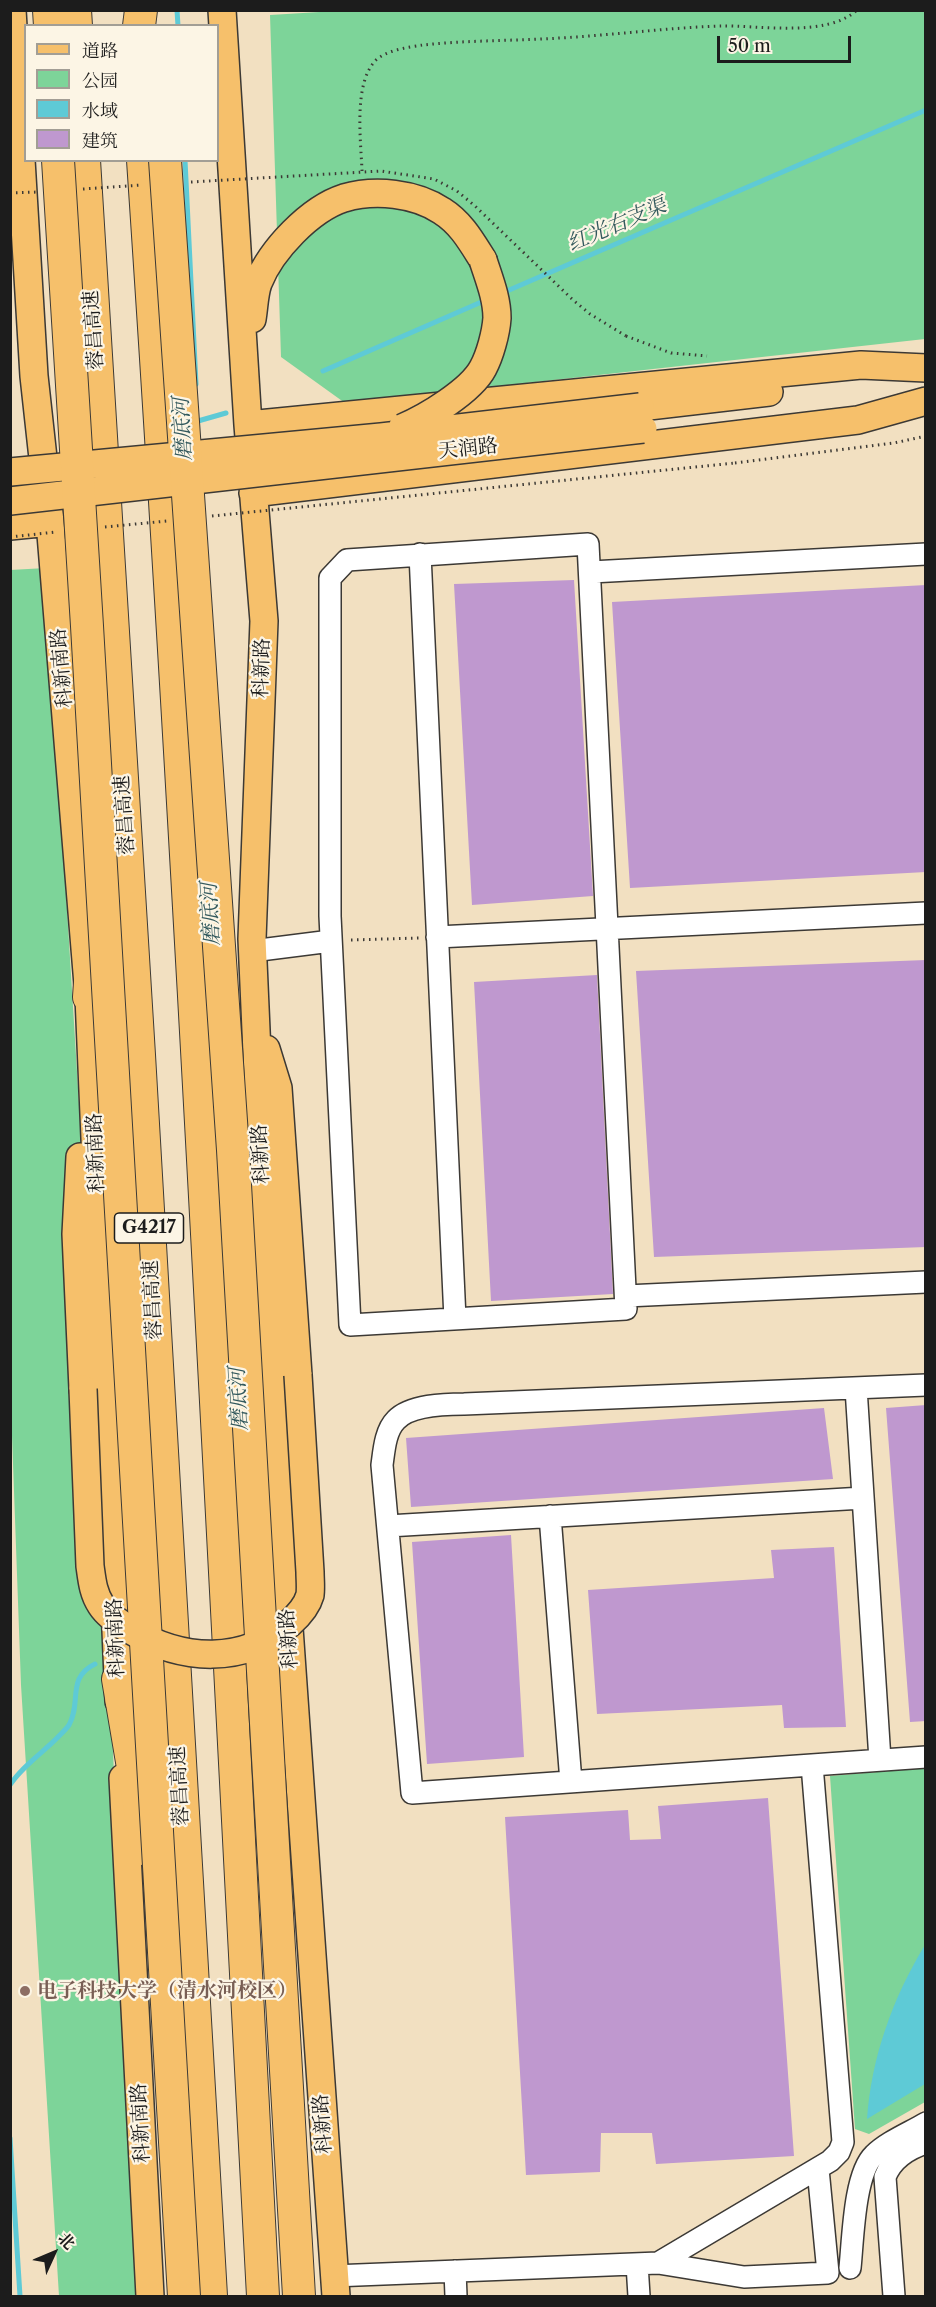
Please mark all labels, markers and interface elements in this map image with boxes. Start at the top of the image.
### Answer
legend [24,24,219,162]
scale bar [720,24,854,62]
text: 50 m [728,35,771,57]
text: 道路 [82,40,118,62]
text: 公园 [82,70,118,92]
text: 水域 [82,100,118,122]
text: 建筑 [82,130,118,152]
water label: 红光右支渠 [564,193,670,257]
street label: 蓉昌高速 [79,289,109,371]
water label: 磨底河 [169,397,197,461]
street label: 天润路 [437,434,499,464]
street label: 科新南路 [47,627,77,709]
street label: 科新路 [249,638,275,698]
street label: 蓉昌高速 [110,774,140,856]
water label: 磨底河 [197,882,225,946]
street label: 科新南路 [83,1113,109,1193]
street label: 科新路 [247,1123,275,1185]
road number: G4217 [114,1213,184,1243]
street label: 蓉昌高速 [139,1259,167,1341]
water label: 磨底河 [225,1367,253,1431]
street label: 科新南路 [103,1598,129,1678]
street label: 科新路 [275,1608,303,1670]
street label: 蓉昌高速 [166,1745,194,1827]
place label: 电子科技大学（清水河校区） [37,1979,297,2003]
marker: 电子科技大学（清水河校区） [18,1984,32,1998]
street label: 科新南路 [127,2082,155,2164]
street label: 科新路 [309,2093,337,2155]
north arrow [24,2223,84,2283]
text: 北 [54,2228,80,2253]

